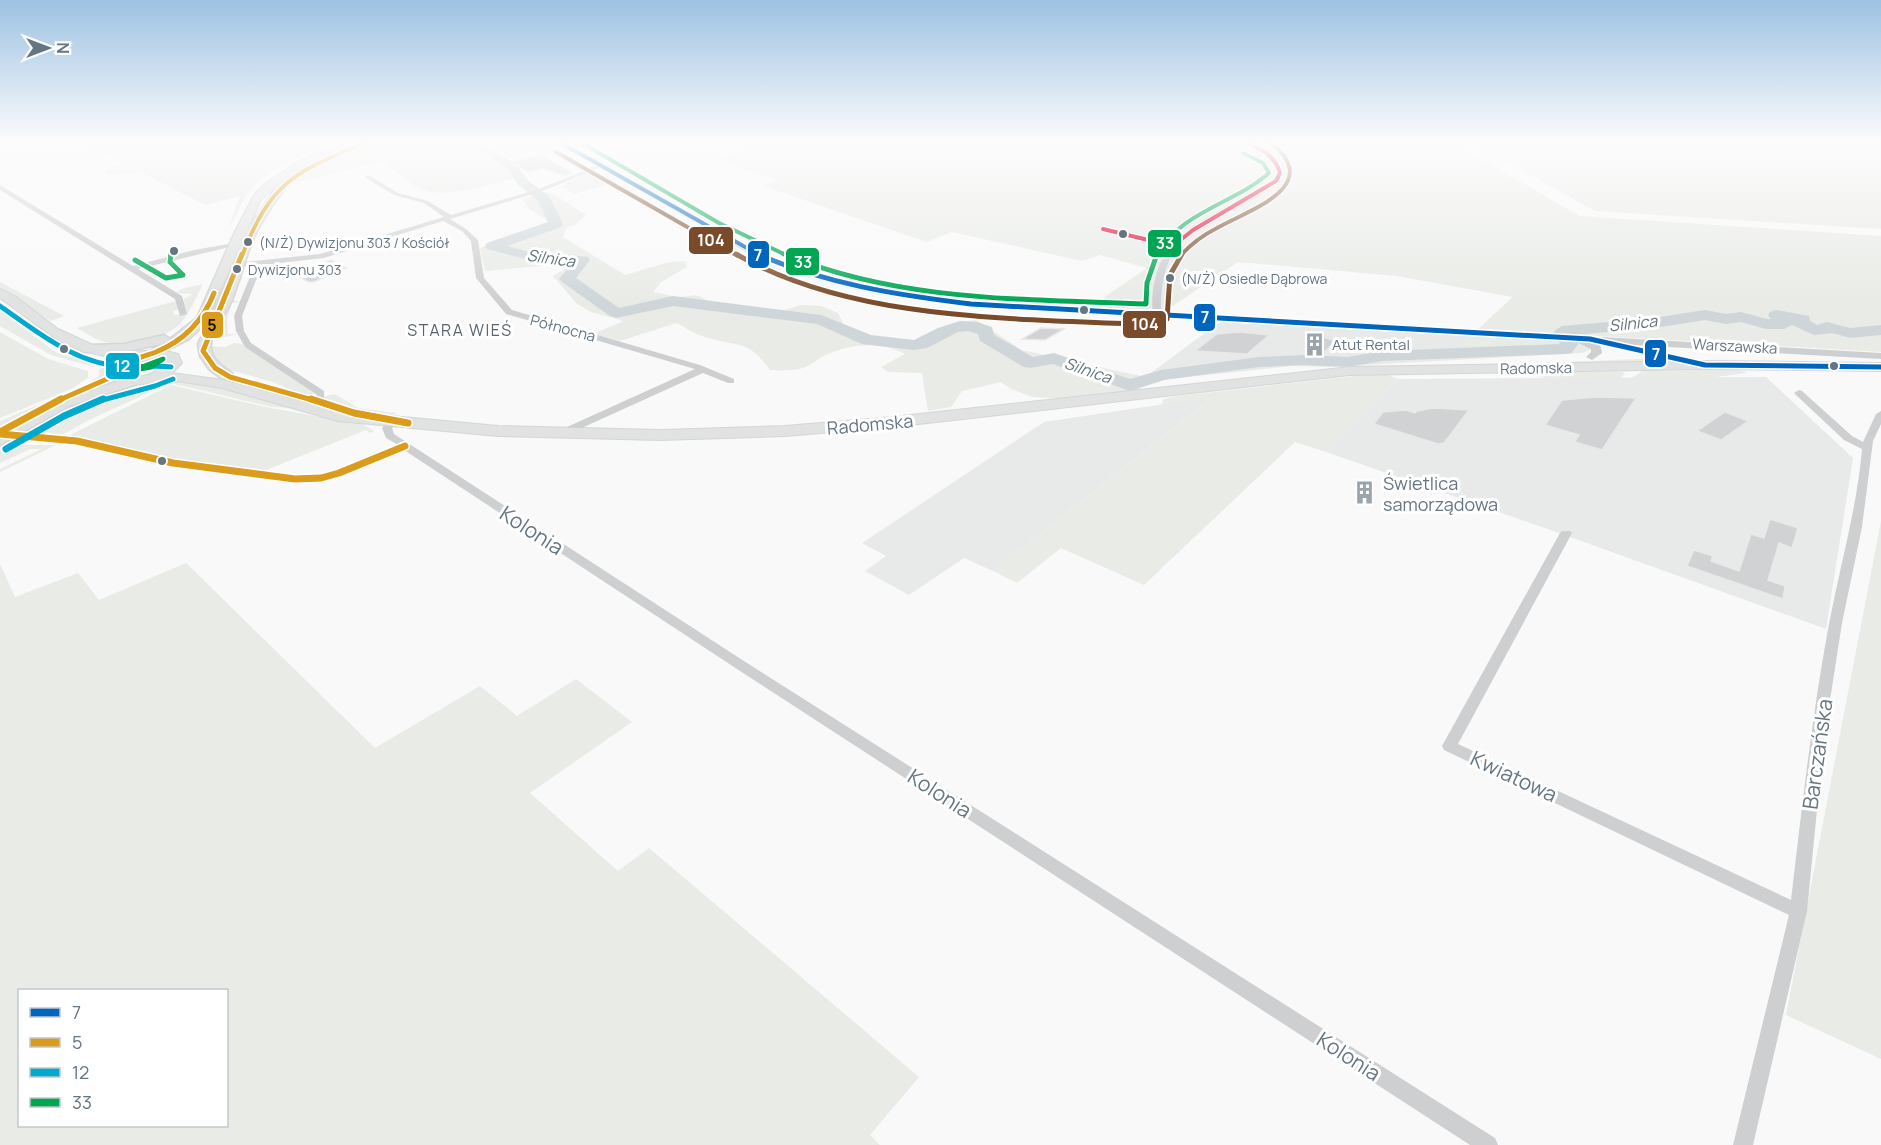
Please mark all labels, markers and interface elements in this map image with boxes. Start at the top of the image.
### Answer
north arrow [18,18,78,78]
text: N [52,42,74,54]
line badge: 104 [688,226,734,255]
unlabelled marker [1117,228,1129,240]
text: 104 [697,229,725,251]
line badge: 33 [1147,229,1182,258]
text: 33 [1156,232,1174,254]
place label: (N/Ż) Dywizjonu 303 / Kościół [259,233,449,252]
marker: (N/Ż) Dywizjonu 303 / Kościół [242,236,254,248]
line badge: 7 [747,240,770,269]
water label: Silnica [526,244,578,272]
text: 7 [754,244,762,266]
unlabelled marker [168,245,180,257]
line badge: 33 [785,247,820,276]
text: 33 [794,251,812,273]
place label: Dywizjonu 303 [248,260,341,279]
marker: Dywizjonu 303 [231,263,243,275]
place label: (N/Ż) Osiedle Dąbrowa [1181,269,1327,288]
marker: (N/Ż) Osiedle Dąbrowa [1164,272,1176,284]
line badge: 7 [1193,303,1216,332]
unlabelled marker [1078,304,1090,316]
text: 7 [1201,306,1209,328]
street label: Północna [528,309,598,347]
water label: Silnica [1608,309,1659,336]
line badge: 104 [1122,310,1167,339]
line badge: 5 [201,311,224,339]
text: 104 [1131,313,1159,335]
text: 5 [207,314,217,336]
district label: STARA WIEŚ [407,319,513,341]
building icon: Atut Rental [1301,331,1327,357]
street label: Warszawska [1692,333,1778,359]
place label: Atut Rental [1332,334,1410,355]
line badge: 7 [1644,339,1667,368]
unlabelled marker [58,343,70,355]
text: 7 [1652,343,1660,365]
line badge: 12 [105,352,140,380]
water label: Silnica [1062,352,1115,389]
text: 12 [114,355,130,377]
street label: Radomska [1500,357,1572,379]
unlabelled marker [1828,360,1840,372]
street label: Radomska [826,408,914,440]
unlabelled marker [156,455,168,467]
place label: Świetlica samorządowa [1383,471,1498,516]
building icon: Świetlica samorządowa [1352,480,1378,506]
street label: Kolonia [495,499,569,561]
street label: Barczańska [1795,697,1839,811]
street label: Kwiatowa [1466,744,1562,808]
street label: Kolonia [903,762,977,824]
legend [18,989,228,1127]
text: 7 [72,1000,81,1024]
street label: Kolonia [1312,1025,1386,1087]
text: 5 [72,1030,82,1054]
text: 12 [72,1060,89,1084]
text: 33 [72,1090,92,1114]

